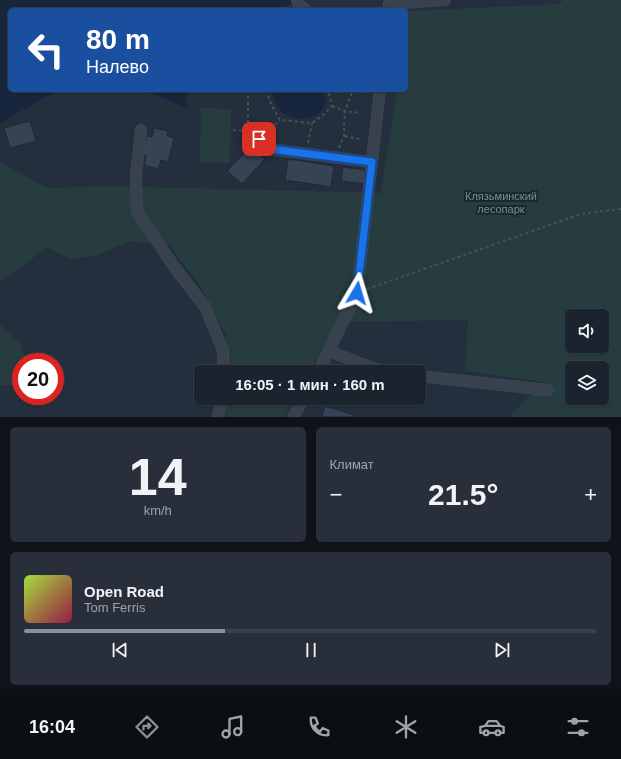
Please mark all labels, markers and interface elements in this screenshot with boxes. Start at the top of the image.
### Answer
icon: left [20,24,72,76]
text: 80 m [86,24,150,55]
text: Налево [86,57,149,77]
pin [242,122,276,156]
icon: arrive [248,128,270,150]
park label: Клязьминский лесопарк [465,190,537,215]
position arrow [336,272,378,314]
map controls [565,309,609,405]
button: sound [565,309,609,353]
speed limit sign: 20 [12,353,64,405]
button: layers [565,361,609,405]
text: 16:05 · 1 мин · 160 m [235,376,385,393]
text: 14 [129,448,187,506]
text: Климат [330,457,374,472]
text: 21.5° [428,478,498,511]
text: − [330,482,342,507]
text: + [584,482,597,507]
text: km/h [144,503,172,518]
text: Open Road [84,583,164,600]
text: Tom Ferris [84,600,145,615]
icon: previous [109,639,131,661]
icon: pause [300,639,322,661]
icon: next [491,639,513,661]
icon: directions [133,713,161,741]
icon: music [219,713,247,741]
icon: phone [305,713,333,741]
icon: climate [392,713,420,741]
icon: car [478,713,506,741]
icon: filters [564,713,592,741]
text: 16:04 [29,717,75,737]

